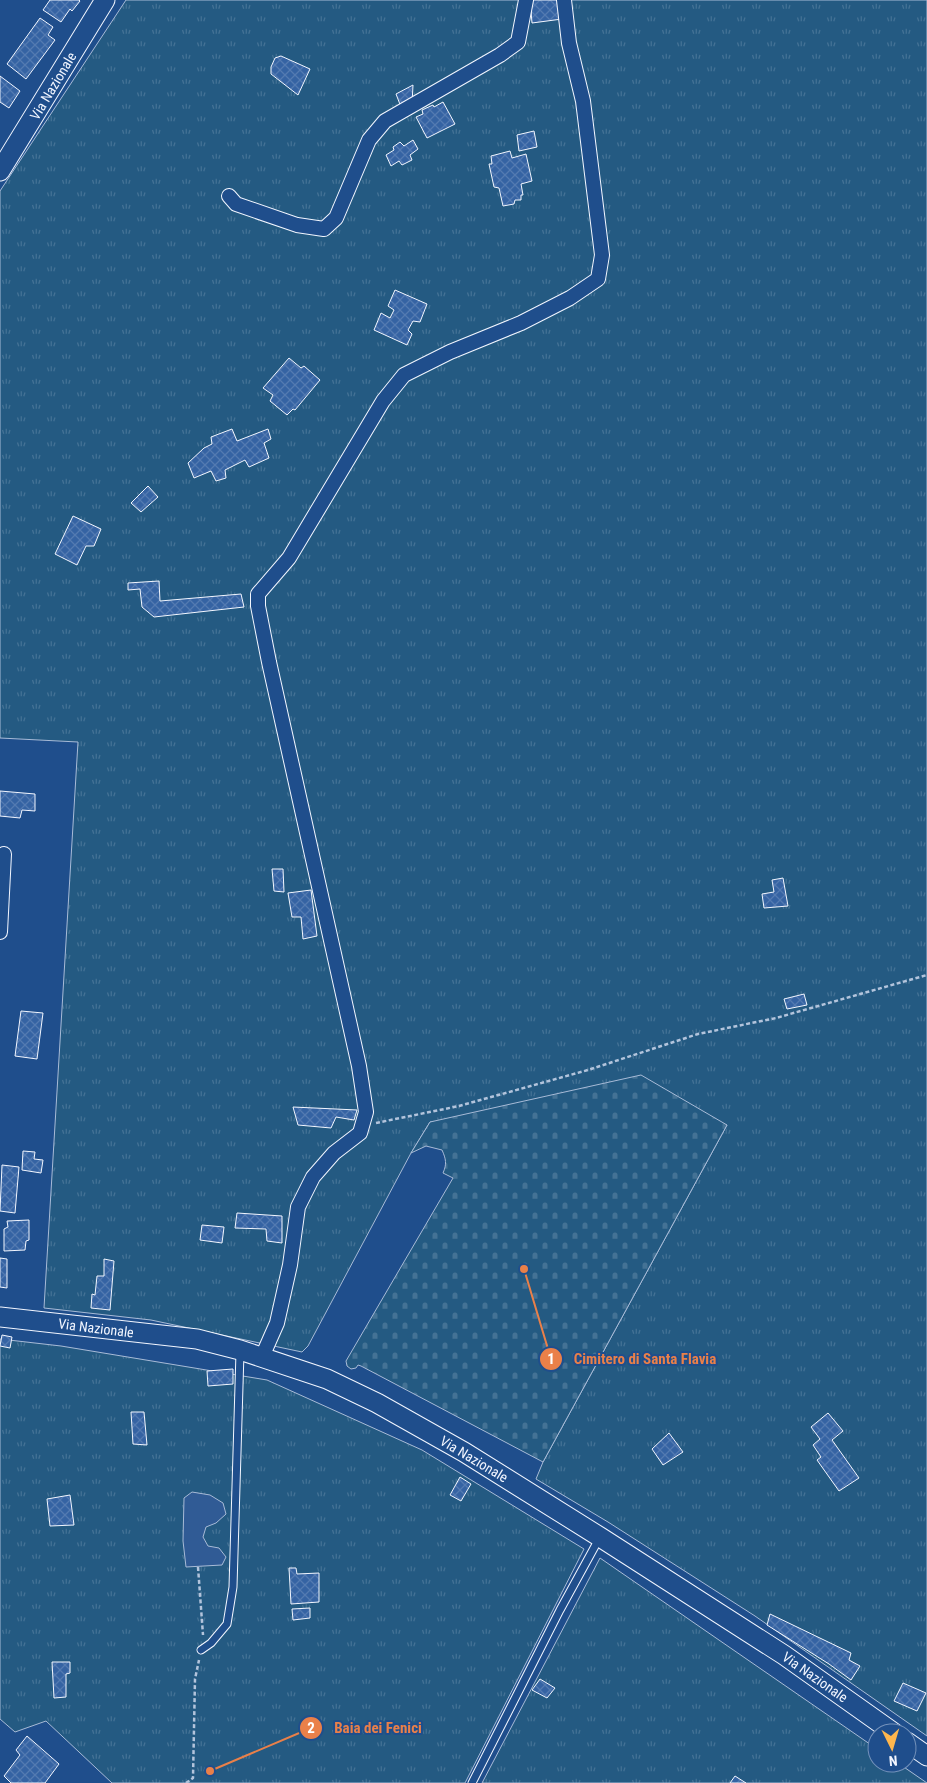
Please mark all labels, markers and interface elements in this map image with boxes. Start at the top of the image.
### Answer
street label: Via Nazionale [27,49,80,123]
street label: Via Nazionale [57,1315,135,1341]
callout: Cimitero di Santa Flavia [538,1344,726,1374]
text: 1 [547,1350,555,1368]
text: Cimitero di Santa Flavia [574,1350,716,1368]
street label: Via Nazionale [437,1433,511,1486]
street label: Via Nazionale [779,1649,851,1706]
callout: Baia dei Fenici [299,1713,431,1743]
text: 2 [307,1719,315,1737]
text: Baia dei Fenici [334,1719,422,1737]
north arrow [867,1723,917,1773]
text: N [888,1753,898,1769]

